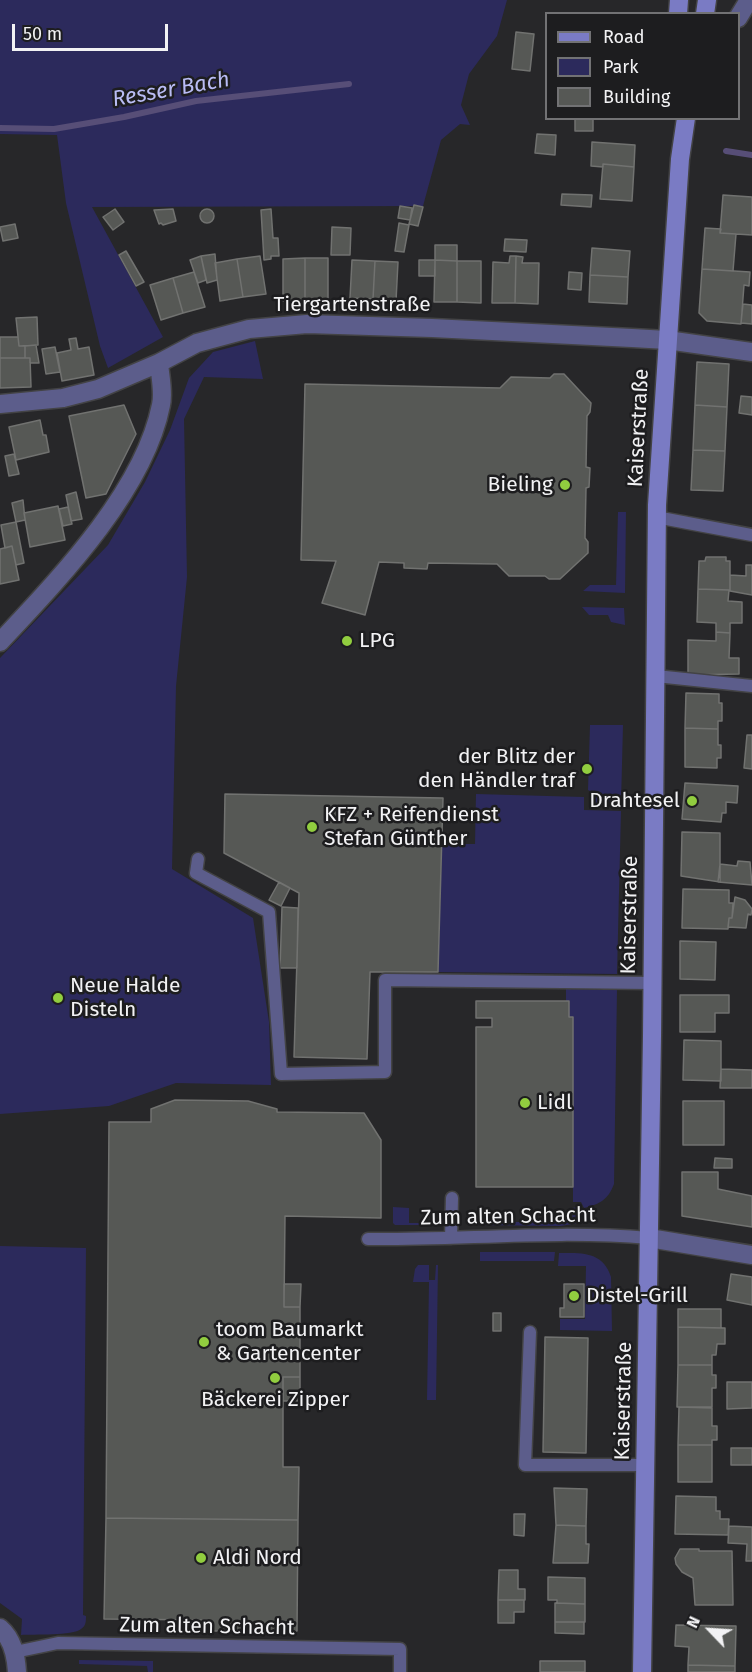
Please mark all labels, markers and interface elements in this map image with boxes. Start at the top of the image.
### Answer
scale bar [15,12,171,50]
legend [545,12,740,120]
text: 50 m [23,23,62,45]
text: Road [603,26,645,48]
text: Park [603,56,638,78]
water label: Resser Bach [110,67,232,113]
text: Building [603,86,670,108]
street label: Tiergartenstraße [273,292,431,318]
street label: Kaiserstraße [623,368,655,488]
place label: Bieling [488,472,553,498]
marker: Bieling [558,478,572,492]
place label: LPG [359,628,395,654]
marker: LPG [340,634,354,648]
place label: der Blitz der den Händler traf [418,744,575,794]
marker: der Blitz der den Händler traf [580,762,594,776]
place label: Drahtesel [589,788,680,814]
marker: Drahtesel [685,794,699,808]
place label: KFZ + Reifendienst Stefan Günther [324,802,499,852]
marker: KFZ + Reifendienst Stefan Günther [305,820,319,834]
street label: Kaiserstraße [616,855,644,975]
place label: Neue Halde Disteln [70,973,181,1023]
marker: Neue Halde Disteln [51,991,65,1005]
place label: Lidl [537,1090,572,1116]
marker: Lidl [518,1096,532,1110]
street label: Zum alten Schacht [420,1203,596,1231]
place label: Distel-Grill [586,1283,688,1309]
marker: Distel-Grill [567,1289,581,1303]
place label: toom Baumarkt & Gartencenter [216,1317,364,1367]
marker: toom Baumarkt & Gartencenter [197,1335,211,1349]
street label: Kaiserstraße [610,1341,638,1461]
marker: Bäckerei Zipper [268,1371,282,1385]
place label: Bäckerei Zipper [201,1387,349,1413]
place label: Aldi Nord [213,1545,302,1571]
marker: Aldi Nord [194,1551,208,1565]
north arrow [680,1600,740,1660]
street label: Zum alten Schacht [119,1613,295,1641]
text: N [682,1613,704,1631]

